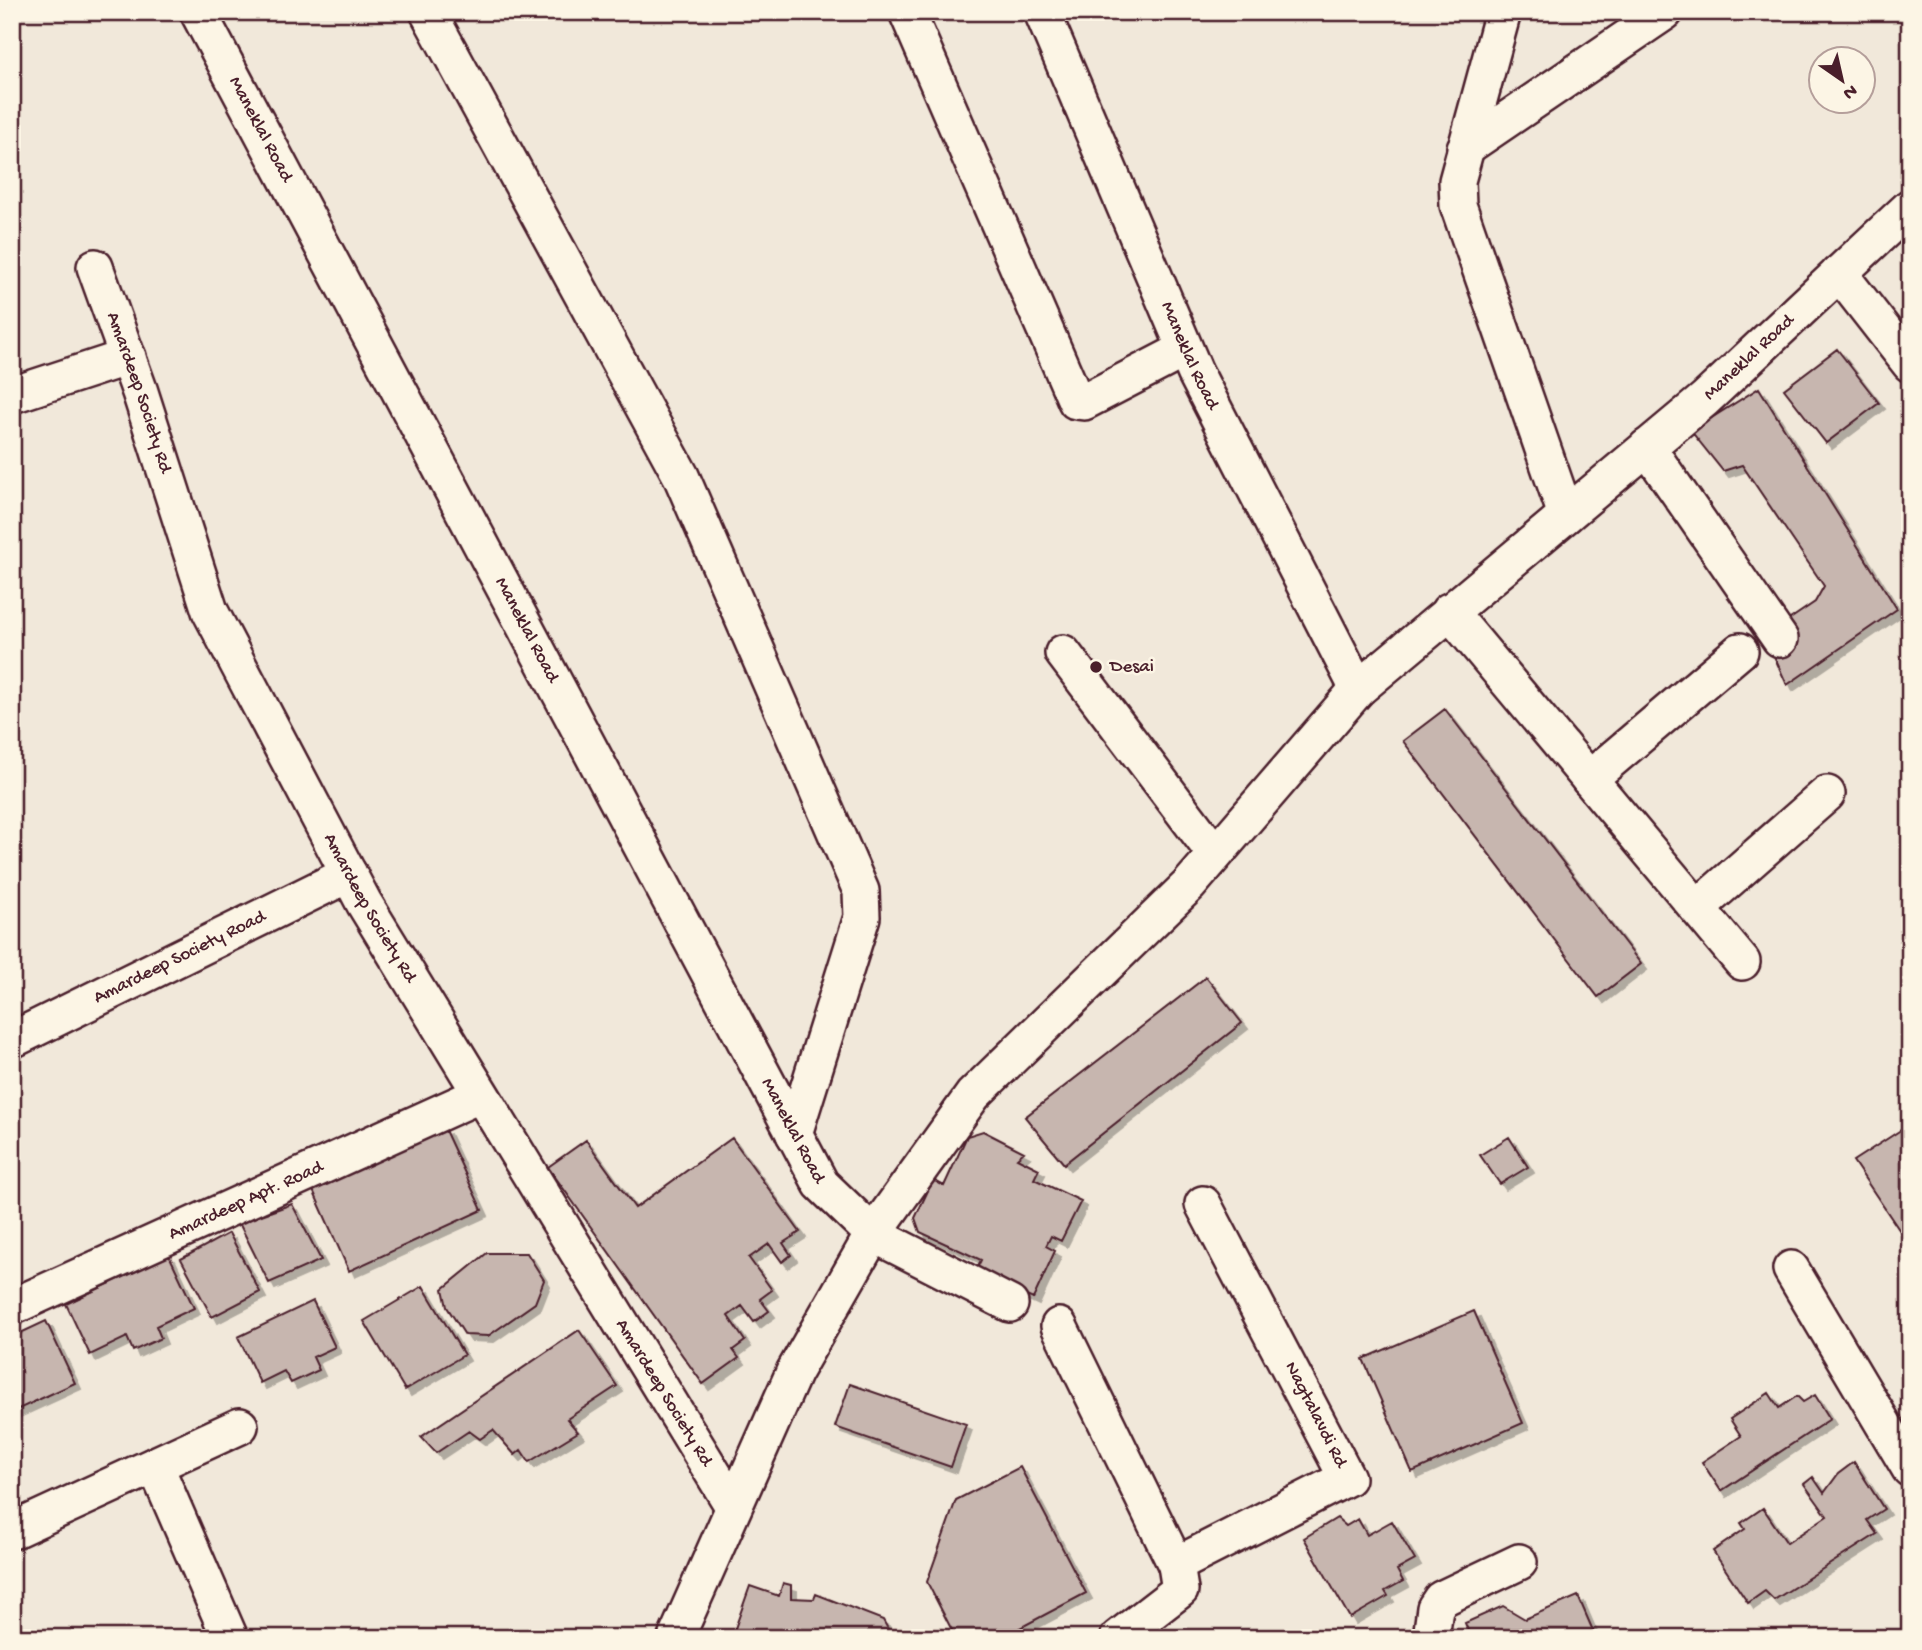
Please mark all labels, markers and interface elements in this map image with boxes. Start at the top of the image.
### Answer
north arrow [1806,46,1876,116]
street label: Maneklal Road [223,73,299,188]
text: N [1838,78,1861,104]
street label: Maneklal Road [1155,298,1225,415]
street label: Maneklal Road [1699,308,1801,406]
street label: Amardeep Society Rd [101,309,177,478]
street label: Maneklal Road [489,573,565,688]
place label: Desai [1108,656,1154,679]
marker: Desai [1088,659,1104,675]
street label: Amardeep Society Rd [318,829,422,989]
street label: Amardeep Society Road [90,904,271,1009]
street label: Maneklal Road [755,1074,831,1189]
street label: Amardeep Apt. Road [165,1155,328,1246]
street label: Amardeep Society Rd [610,1315,718,1472]
street label: Nagtalavdi Rd [1278,1358,1352,1474]

